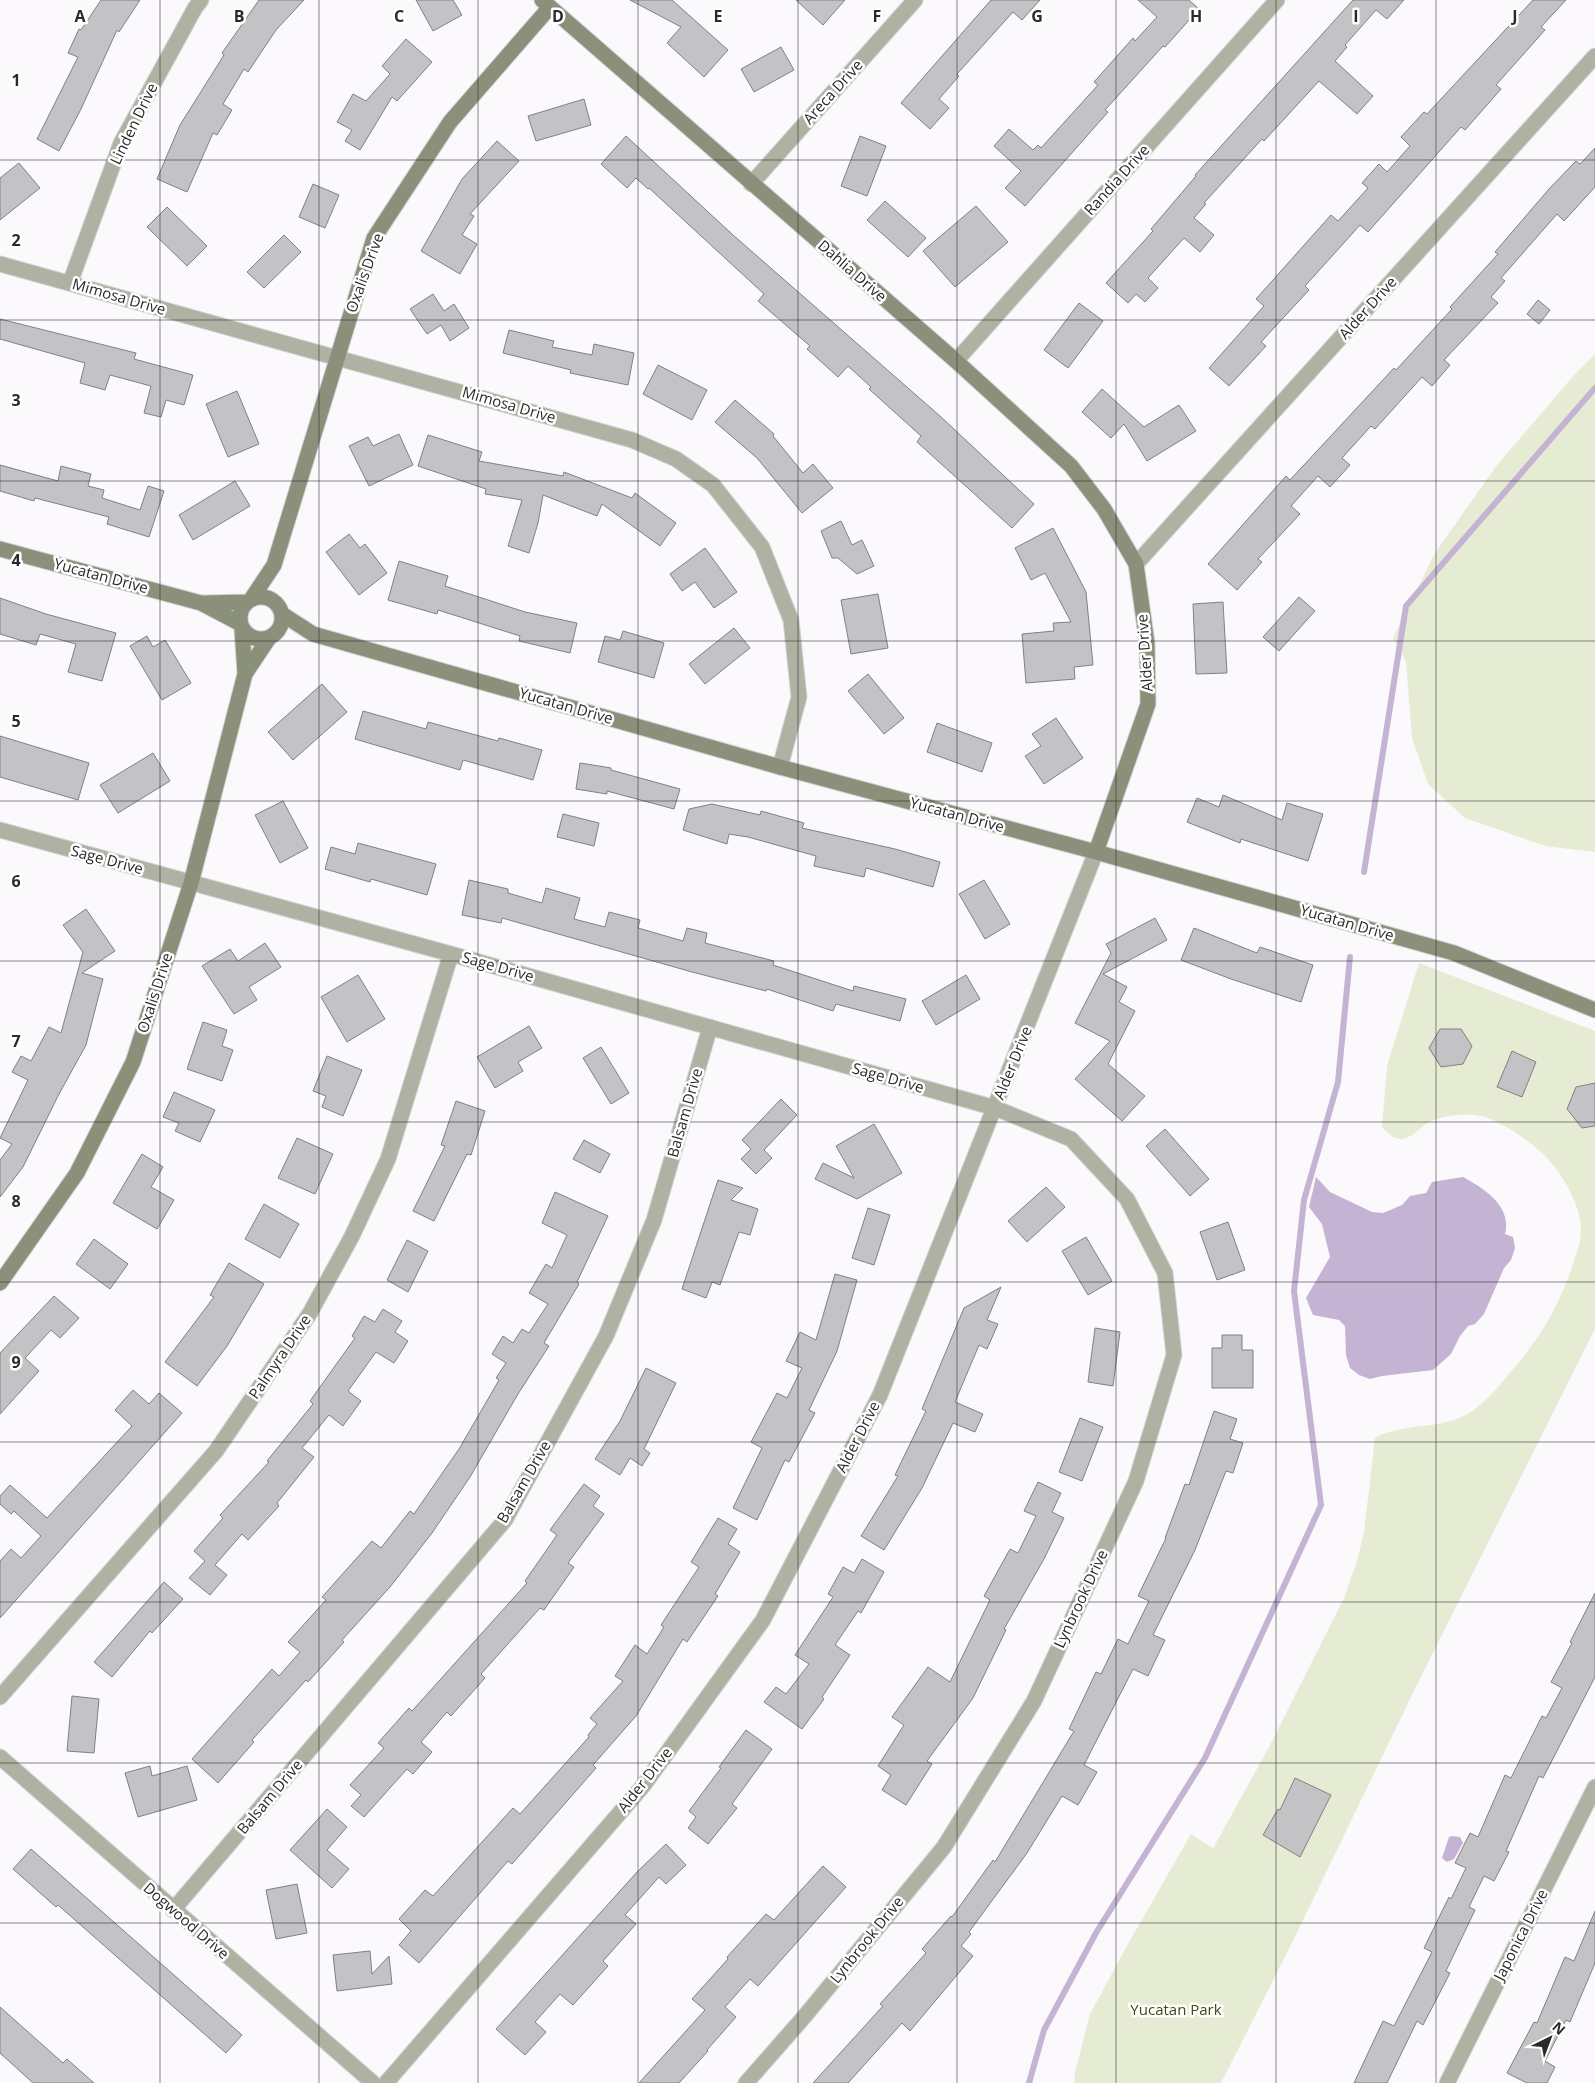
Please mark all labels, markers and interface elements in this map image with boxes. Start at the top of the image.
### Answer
text: A [74,5,86,27]
text: B [234,5,244,27]
text: C [394,5,404,27]
text: D [552,5,564,27]
text: E [714,5,723,27]
text: F [873,5,881,27]
text: G [1031,5,1043,27]
text: H [1190,5,1202,27]
text: I [1353,5,1359,27]
text: J [1510,5,1518,27]
street label: Areca Drive [798,55,867,128]
text: 1 [11,69,21,91]
street label: Linden Drive [105,80,161,168]
street label: Randia Drive [1079,140,1153,219]
text: 2 [11,229,21,251]
street label: Oxalis Drive [340,230,388,315]
street label: Dahlia Drive [814,235,891,306]
street label: Alder Drive [1334,272,1401,343]
street label: Mimosa Drive [70,273,168,319]
street label: Mimosa Drive [460,381,558,427]
text: 3 [11,389,21,411]
text: 4 [11,549,21,571]
street label: Yucatan Drive [52,553,151,597]
street label: Alder Drive [1131,614,1157,692]
street label: Yucatan Drive [517,682,615,728]
text: 5 [11,710,21,732]
street label: Yucatan Drive [908,792,1007,836]
street label: Sage Drive [69,840,145,878]
text: 6 [11,870,21,892]
street label: Yucatan Drive [1298,899,1396,945]
street label: Sage Drive [460,946,536,986]
street label: Oxalis Drive [132,950,176,1035]
street label: Alder Drive [988,1023,1036,1102]
text: 7 [11,1030,21,1052]
street label: Sage Drive [850,1057,926,1097]
street label: Balsam Drive [662,1066,706,1160]
text: 8 [11,1190,21,1212]
street label: Palmyra Drive [244,1310,315,1403]
text: 9 [11,1351,21,1373]
street label: Alder Drive [831,1397,884,1476]
street label: Balsam Drive [492,1437,555,1526]
street label: Lynbrook Drive [1049,1546,1112,1651]
street label: Alder Drive [612,1743,676,1816]
street label: Balsam Drive [232,1755,306,1838]
street label: Dogwood Drive [140,1877,234,1963]
street label: Japonica Drive [1488,1886,1552,1985]
street label: Lynbrook Drive [825,1892,907,1987]
park label: Yucatan Park [1130,1999,1222,2019]
north arrow [1525,2013,1575,2063]
text: N [1548,2017,1570,2039]

